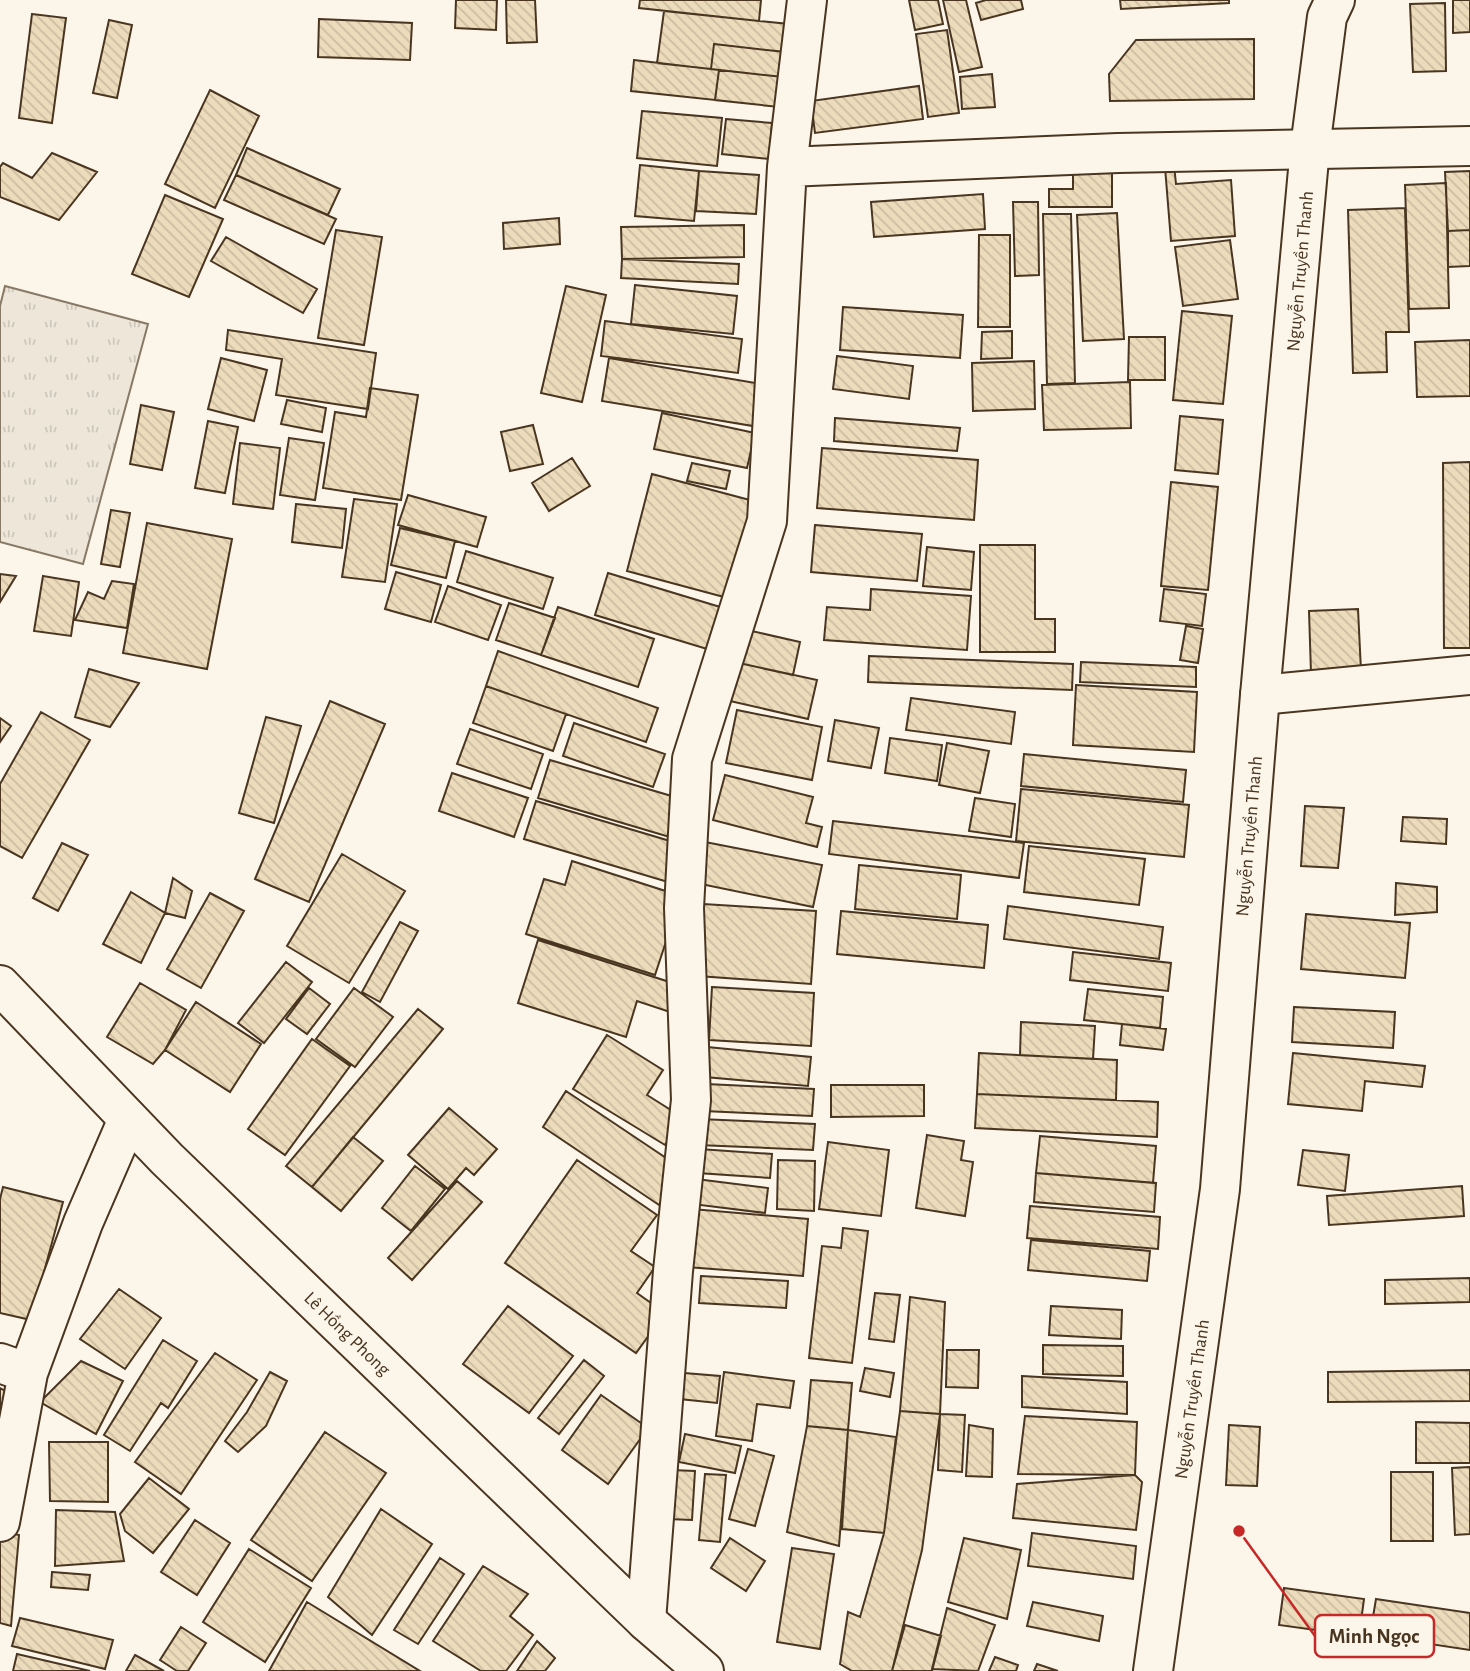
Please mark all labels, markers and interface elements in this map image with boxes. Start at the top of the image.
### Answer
street label: Nguyễn Truyền Thanh [1283,190,1317,352]
street label: Nguyễn Truyền Thanh [1232,755,1266,917]
street label: Lê Hồng Phong [300,1289,394,1380]
street label: Nguyễn Truyền Thanh [1171,1318,1213,1480]
callout: Minh Ngọc [1315,1615,1434,1657]
text: Minh Ngọc [1329,1626,1419,1647]

